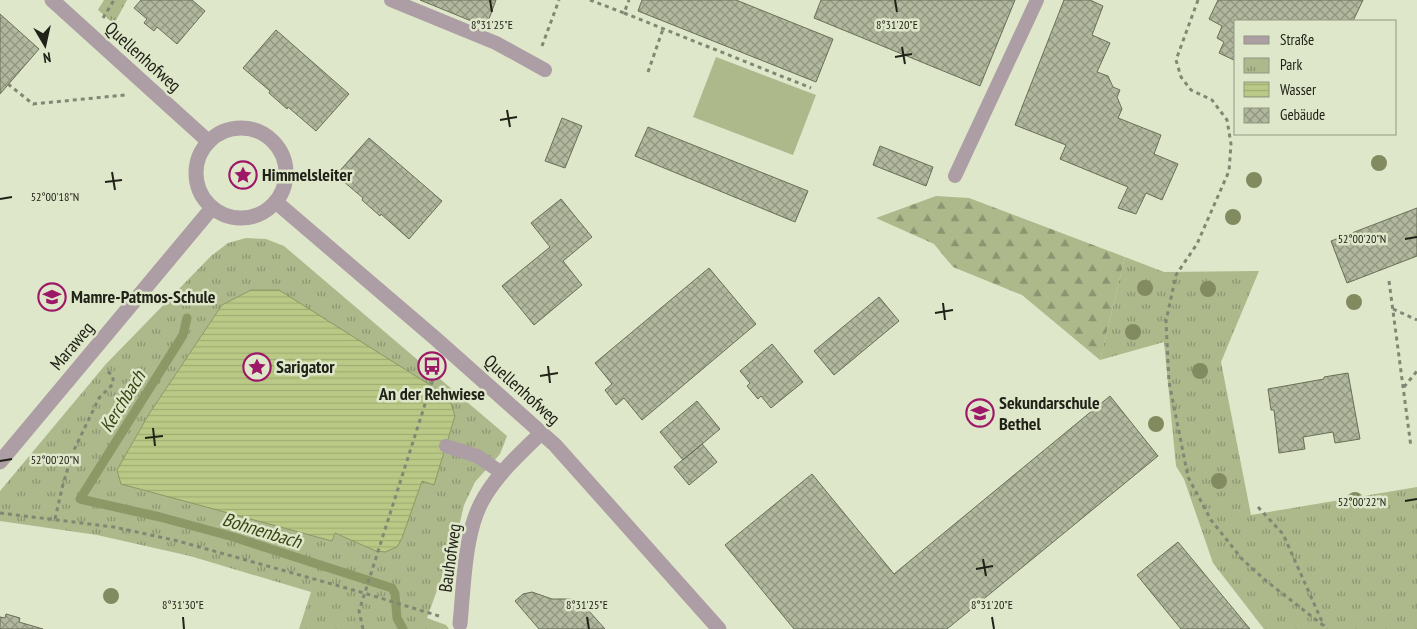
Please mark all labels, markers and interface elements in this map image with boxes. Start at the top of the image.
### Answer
street label: Quellenhofweg [101,16,186,97]
text: 8°31'25"E [471,17,513,32]
text: 8°31'20"E [876,17,918,32]
north arrow [20,20,70,70]
legend [1234,20,1397,135]
text: Straße [1280,30,1314,49]
text: N [42,48,52,67]
text: Park [1280,55,1302,74]
text: Wasser [1280,80,1317,99]
text: Gebäude [1280,105,1325,124]
place icon: Himmelsleiter [228,160,258,190]
place label: Himmelsleiter [262,163,353,186]
text: 52°00'18"N [31,189,79,204]
text: 52°00'20"N [1338,231,1386,246]
school or university icon: Mamre-Patmos-Schule [37,282,67,312]
place label: Mamre-Patmos-Schule [71,285,216,308]
street label: Maraweg [45,317,99,375]
street label: Quellenhofweg [480,349,565,430]
bus stop icon: An der Rehwiese [417,351,447,381]
place icon: Sarigator [242,352,272,382]
place label: Sarigator [276,355,335,378]
water label: Kerchbach [94,365,151,436]
place label: An der Rehwiese [378,382,485,405]
place label: Sekundarschule Bethel [999,391,1100,435]
school or university icon: Sekundarschule Bethel [965,398,995,428]
text: 52°00'20"N [31,452,79,467]
text: 52°00'22"N [1338,494,1386,509]
water label: Bohnenbach [220,507,306,554]
street label: Bauhofweg [433,522,466,594]
text: 8°31'30"E [162,597,204,612]
text: 8°31'25"E [566,597,608,612]
text: 8°31'20"E [971,597,1013,612]

